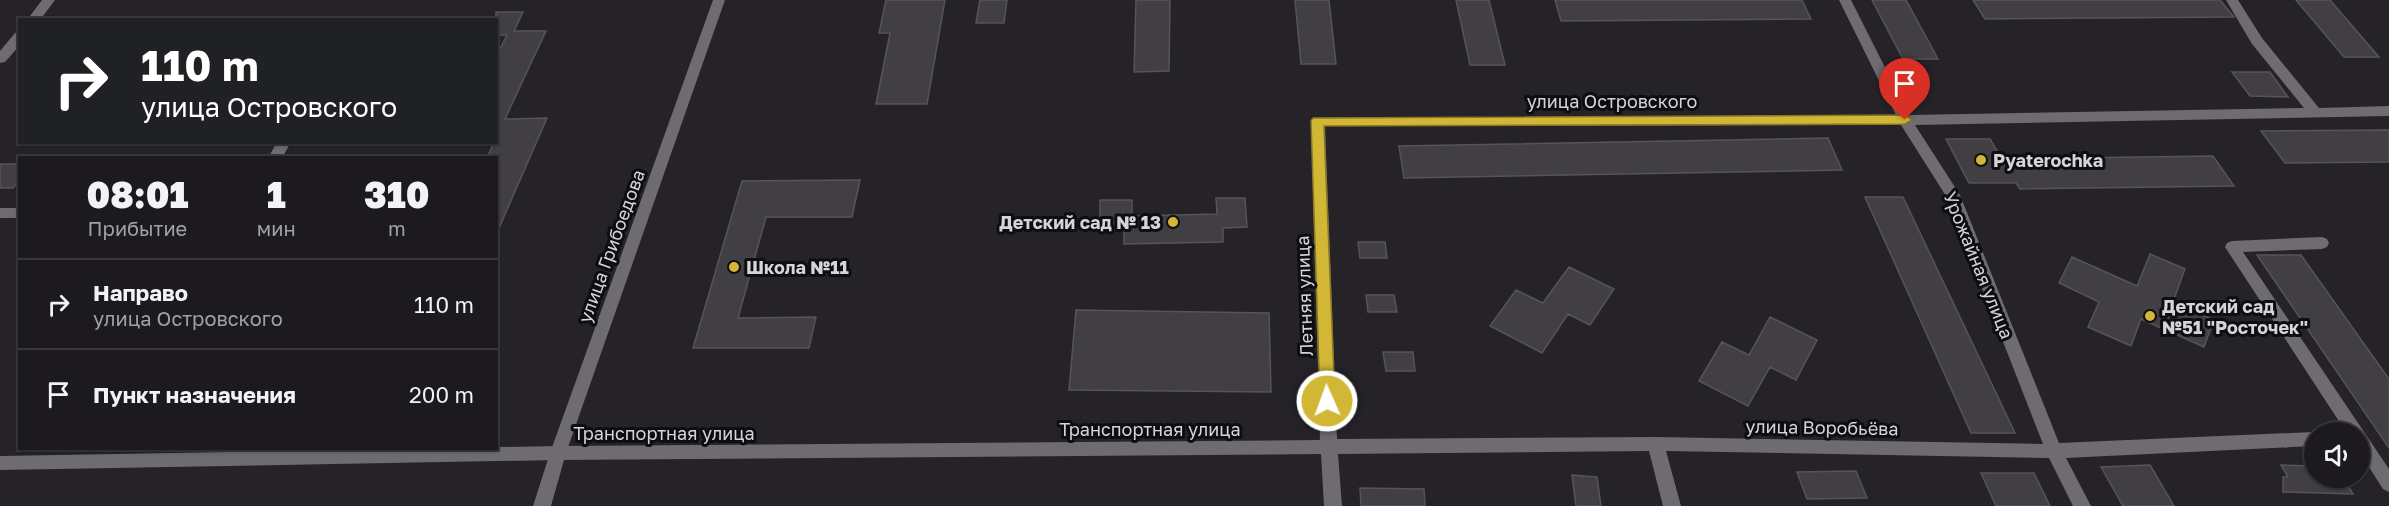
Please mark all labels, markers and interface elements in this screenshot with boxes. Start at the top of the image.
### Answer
text: 110 m [141,40,259,90]
icon: right [42,42,120,120]
pin [1879,58,1930,120]
icon: arrive [1888,67,1921,100]
street label: улица Островского [1527,90,1697,112]
text: улица Островского [141,91,397,123]
place label: Pyaterochka [1993,149,2103,171]
marker: Pyaterochka [1974,153,1988,167]
street label: улица Грибоедова [573,166,649,326]
text: 08:01 [86,173,188,216]
text: 1 [267,173,286,216]
text: 310 [364,173,430,216]
street label: Урожайная улица [1939,188,2019,342]
place label: Детский сад № 13 [999,211,1161,233]
marker: Детский сад № 13 [1166,215,1180,229]
text: Прибытие [88,216,187,240]
text: мин [257,216,296,240]
text: m [388,216,406,240]
street label: Летняя улица [1291,235,1317,357]
place label: Школа №11 [746,256,849,278]
marker: Школа №11 [727,260,741,274]
text: Направо [93,279,188,306]
icon: right [42,288,75,321]
text: 110 m [414,291,474,318]
place label: Детский сад №51 "Росточек" [2162,295,2308,338]
text: улица Островского [93,306,283,330]
marker: Детский сад №51 "Росточек" [2143,309,2157,323]
position arrow [1295,369,1359,433]
icon: arrive [42,378,75,411]
text: Пункт назначения [93,381,296,408]
text: 200 m [409,381,474,408]
street label: улица Воробьёва [1745,415,1899,439]
street label: Транспортная улица [1059,418,1241,440]
street label: Транспортная улица [573,422,755,444]
map controls [2304,422,2370,488]
button: sound [2304,422,2370,488]

